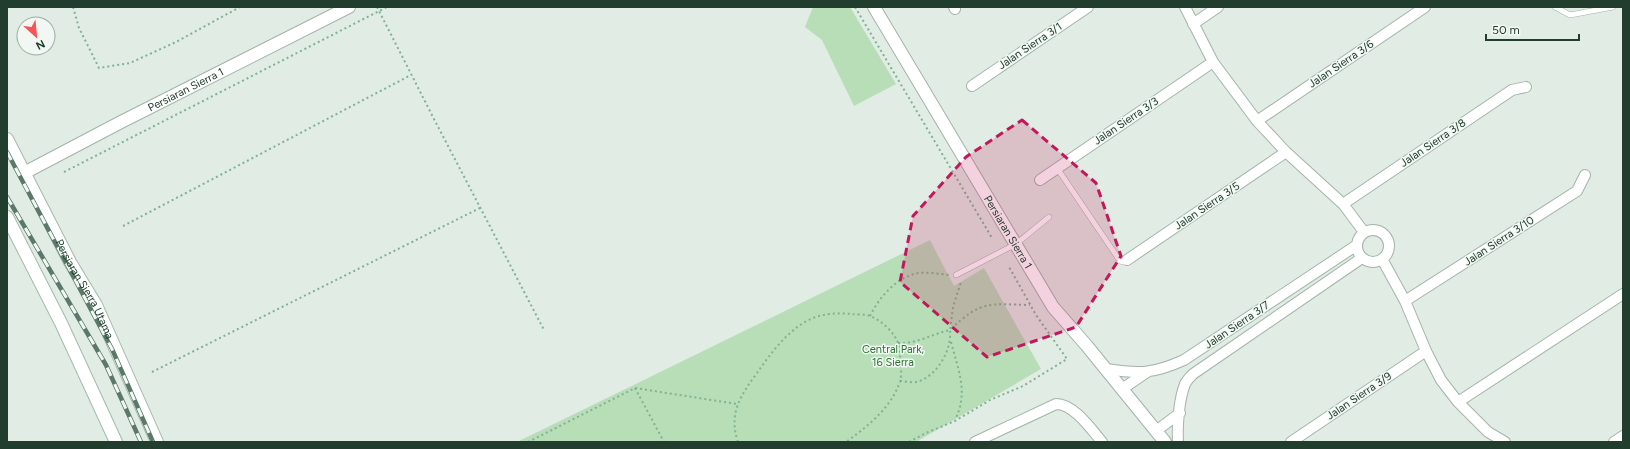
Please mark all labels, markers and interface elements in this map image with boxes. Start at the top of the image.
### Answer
north arrow [16,16,56,56]
scale bar [1486,16,1579,42]
street label: Jalan Sierra 3/1 [996,20,1064,72]
text: 50 m [1492,23,1520,37]
text: N [34,37,47,52]
street label: Jalan Sierra 3/6 [1306,37,1376,91]
street label: Persiaran Sierra 1 [146,65,226,114]
street label: Jalan Sierra 3/3 [1091,94,1161,147]
street label: Jalan Sierra 3/8 [1398,116,1468,170]
street label: Jalan Sierra 3/5 [1172,179,1242,233]
street label: Persiaran Sierra 1 [981,193,1035,271]
street label: Jalan Sierra 3/10 [1461,213,1537,269]
street label: Persiaran Sierra Utama [53,237,117,341]
street label: Jalan Sierra 3/7 [1202,298,1272,351]
park label: Central Park, 16 Sierra [862,343,925,369]
street label: Jalan Sierra 3/9 [1324,369,1394,423]

